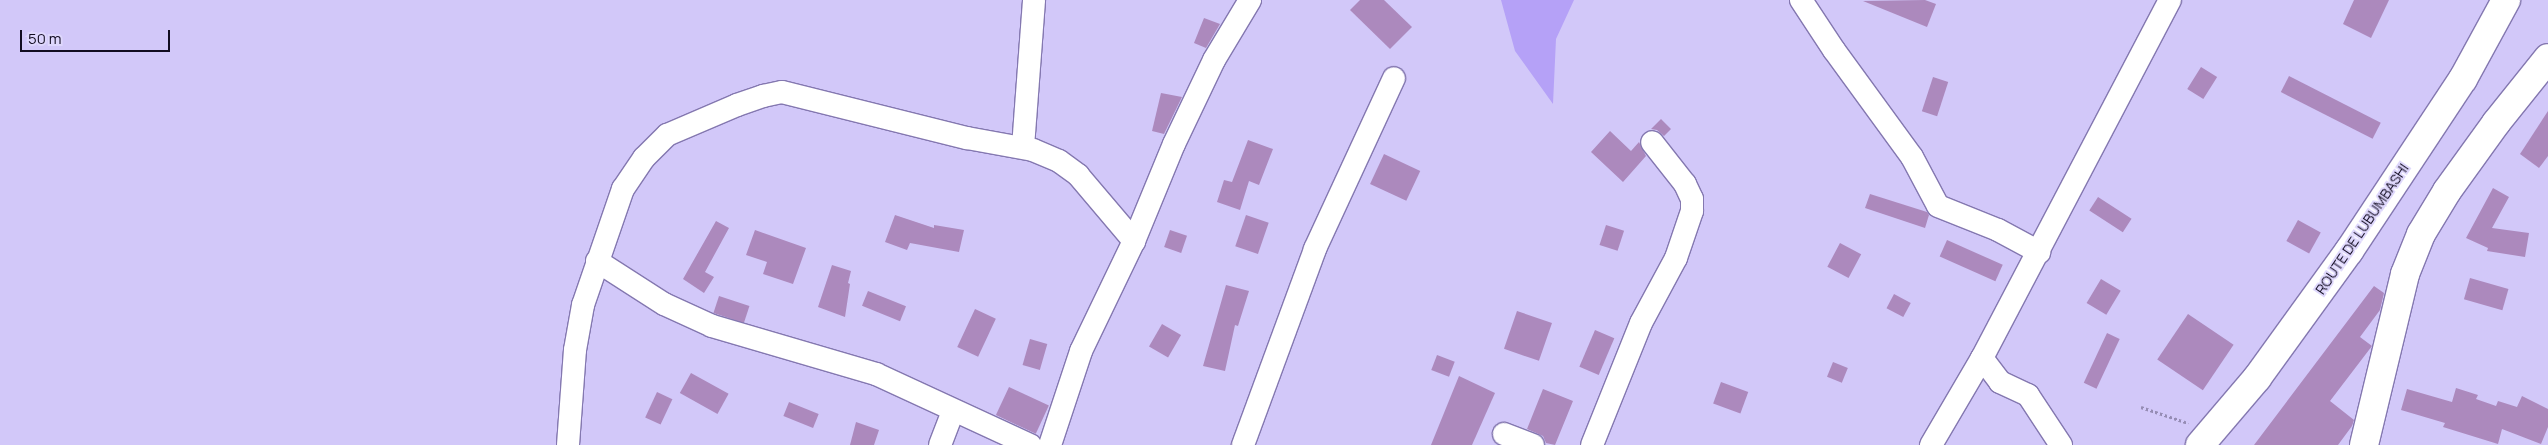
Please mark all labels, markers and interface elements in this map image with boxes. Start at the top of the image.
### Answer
scale bar [22,20,172,52]
text: 50 m [28,28,62,49]
street label: ROUTE DE LUBUMBASHI [2312,161,2412,297]

